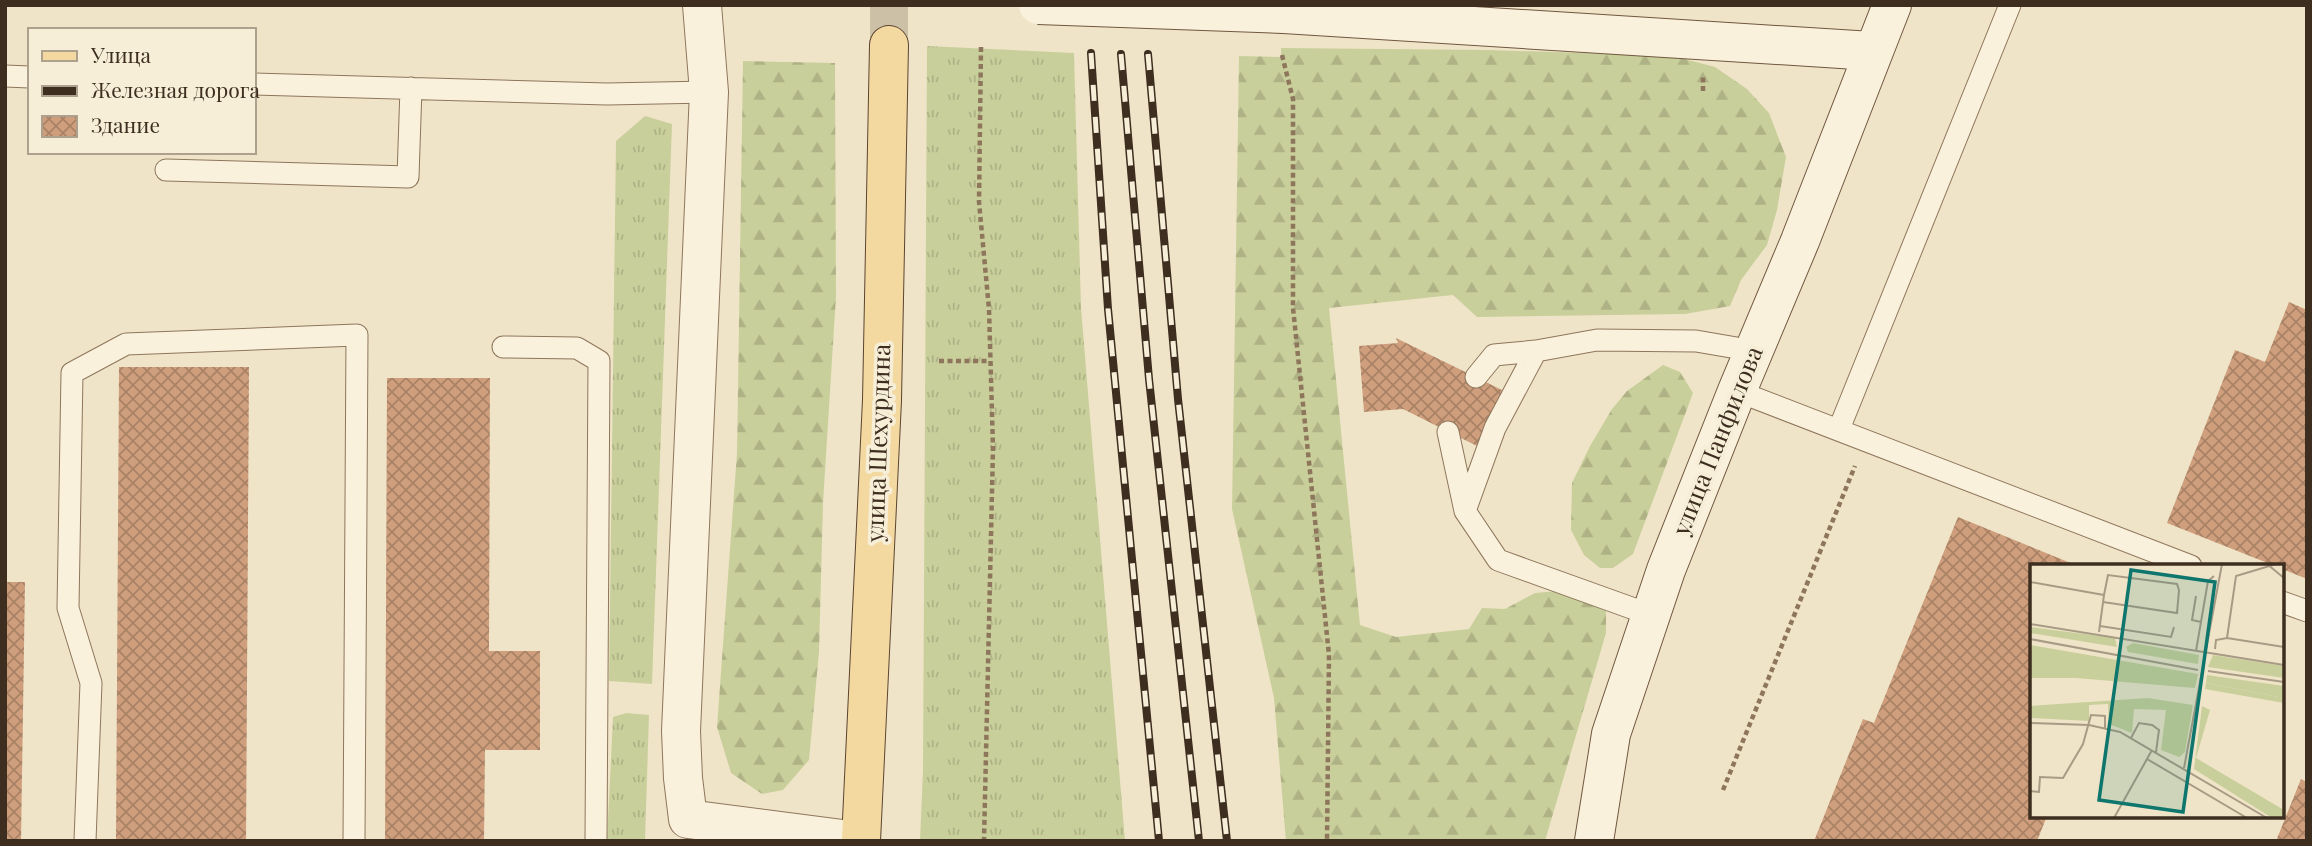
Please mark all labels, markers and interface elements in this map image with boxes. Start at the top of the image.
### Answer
legend [28,28,256,154]
text: Улица [90,40,152,68]
text: Железная дорога [91,75,260,103]
text: Здание [91,110,160,138]
street label: улица Панфилова [1663,341,1769,541]
street label: улица Шехурдина [858,343,896,544]
inset map [2030,564,2284,818]

